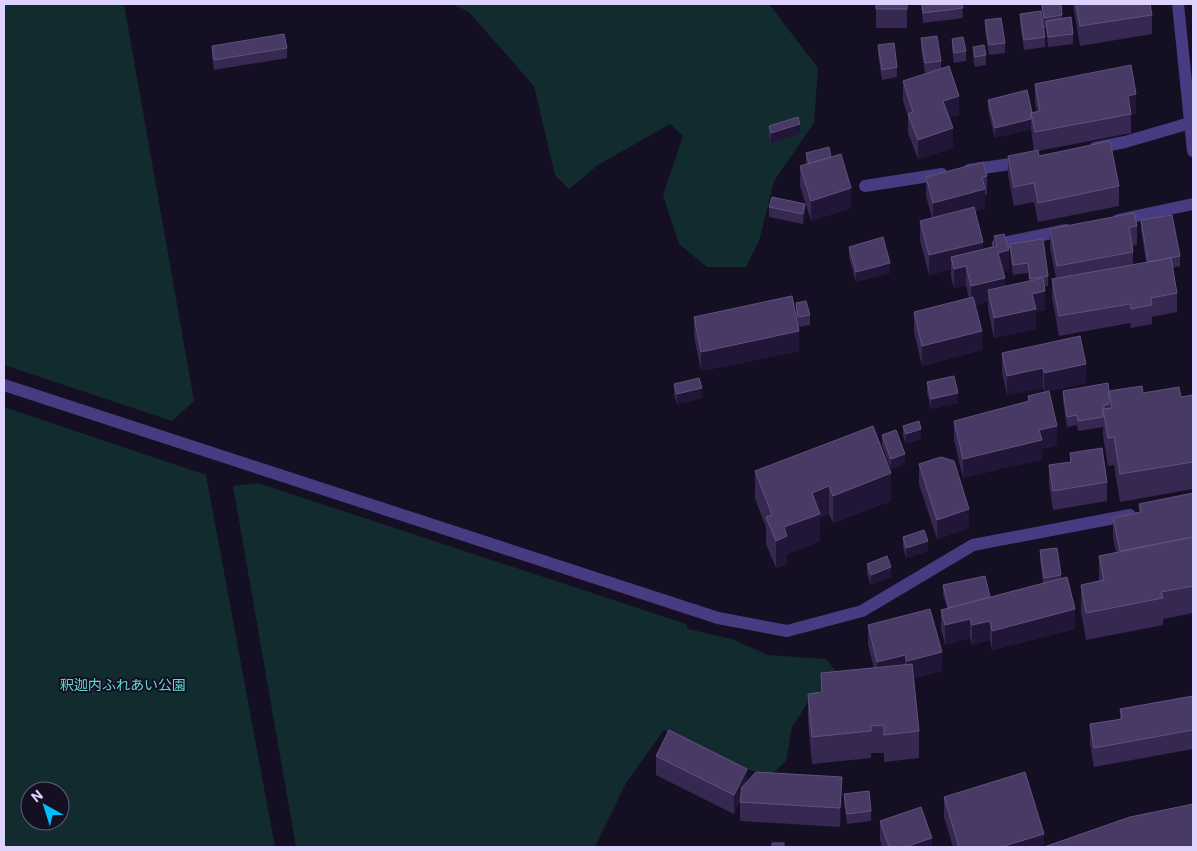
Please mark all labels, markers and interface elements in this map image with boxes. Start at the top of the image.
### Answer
park label: 釈迦内ふれあい公園 [60,677,186,693]
north arrow [20,781,70,831]
text: N [28,787,46,805]

